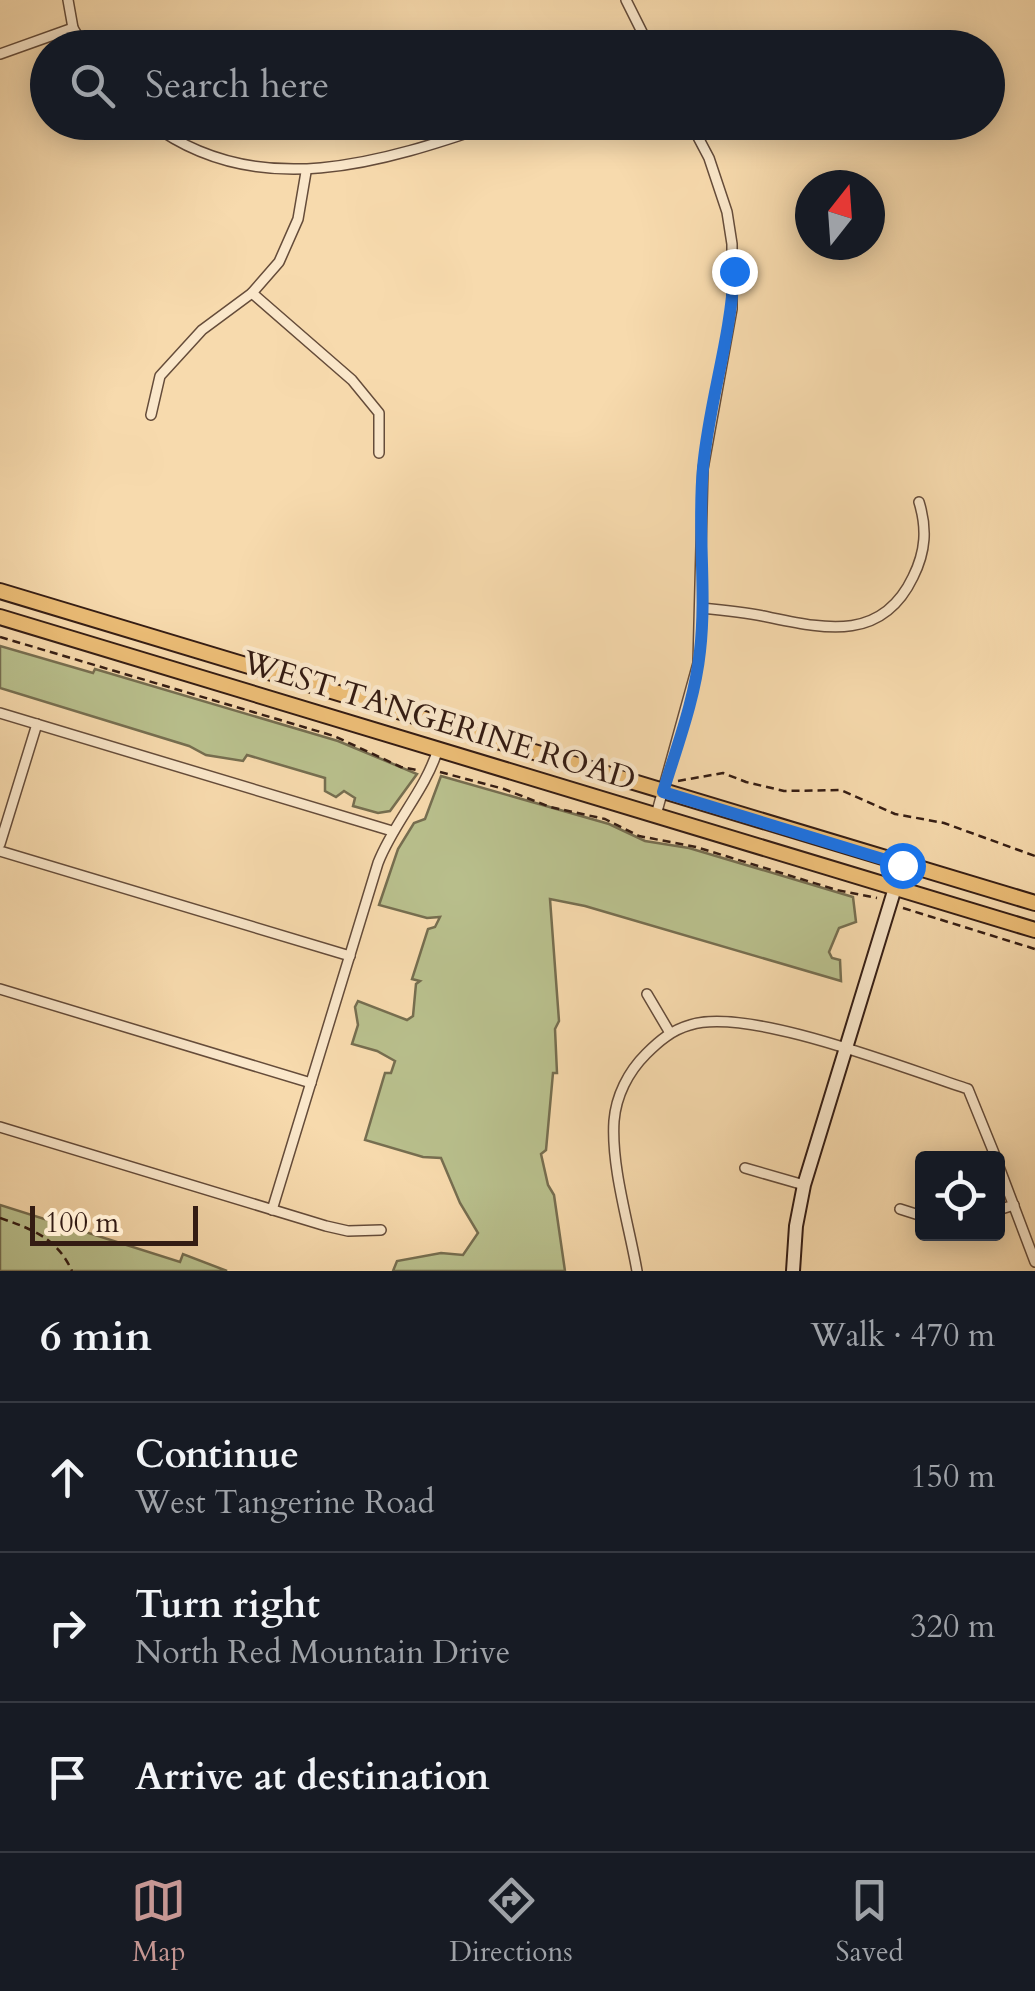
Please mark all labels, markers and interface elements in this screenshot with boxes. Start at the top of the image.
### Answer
search box [30,30,1005,140]
icon: search [65,58,120,113]
text: Search here [145,59,329,111]
north arrow [795,170,885,260]
route end [712,249,758,295]
street label: WEST TANGERINE ROAD [236,640,641,802]
route start [880,843,926,889]
map controls [915,1151,1005,1241]
button: locate [915,1151,1005,1241]
scale bar [30,1201,198,1246]
text: 100 m [45,1204,119,1242]
text: 6 min [40,1308,152,1365]
text: Walk · 470 m [810,1314,995,1358]
text: Continue [135,1429,299,1481]
icon: ahead [40,1450,95,1505]
text: 150 m [910,1455,995,1499]
text: West Tangerine Road [135,1481,435,1525]
text: Turn right [135,1579,320,1631]
icon: right [40,1600,95,1655]
text: 320 m [910,1605,995,1649]
text: North Red Mountain Drive [135,1631,510,1675]
icon: arrive [40,1750,95,1805]
text: Arrive at destination [135,1751,490,1803]
tab: Map [131,1873,186,1971]
tab: Directions [449,1873,573,1971]
tab: Saved [836,1873,904,1971]

